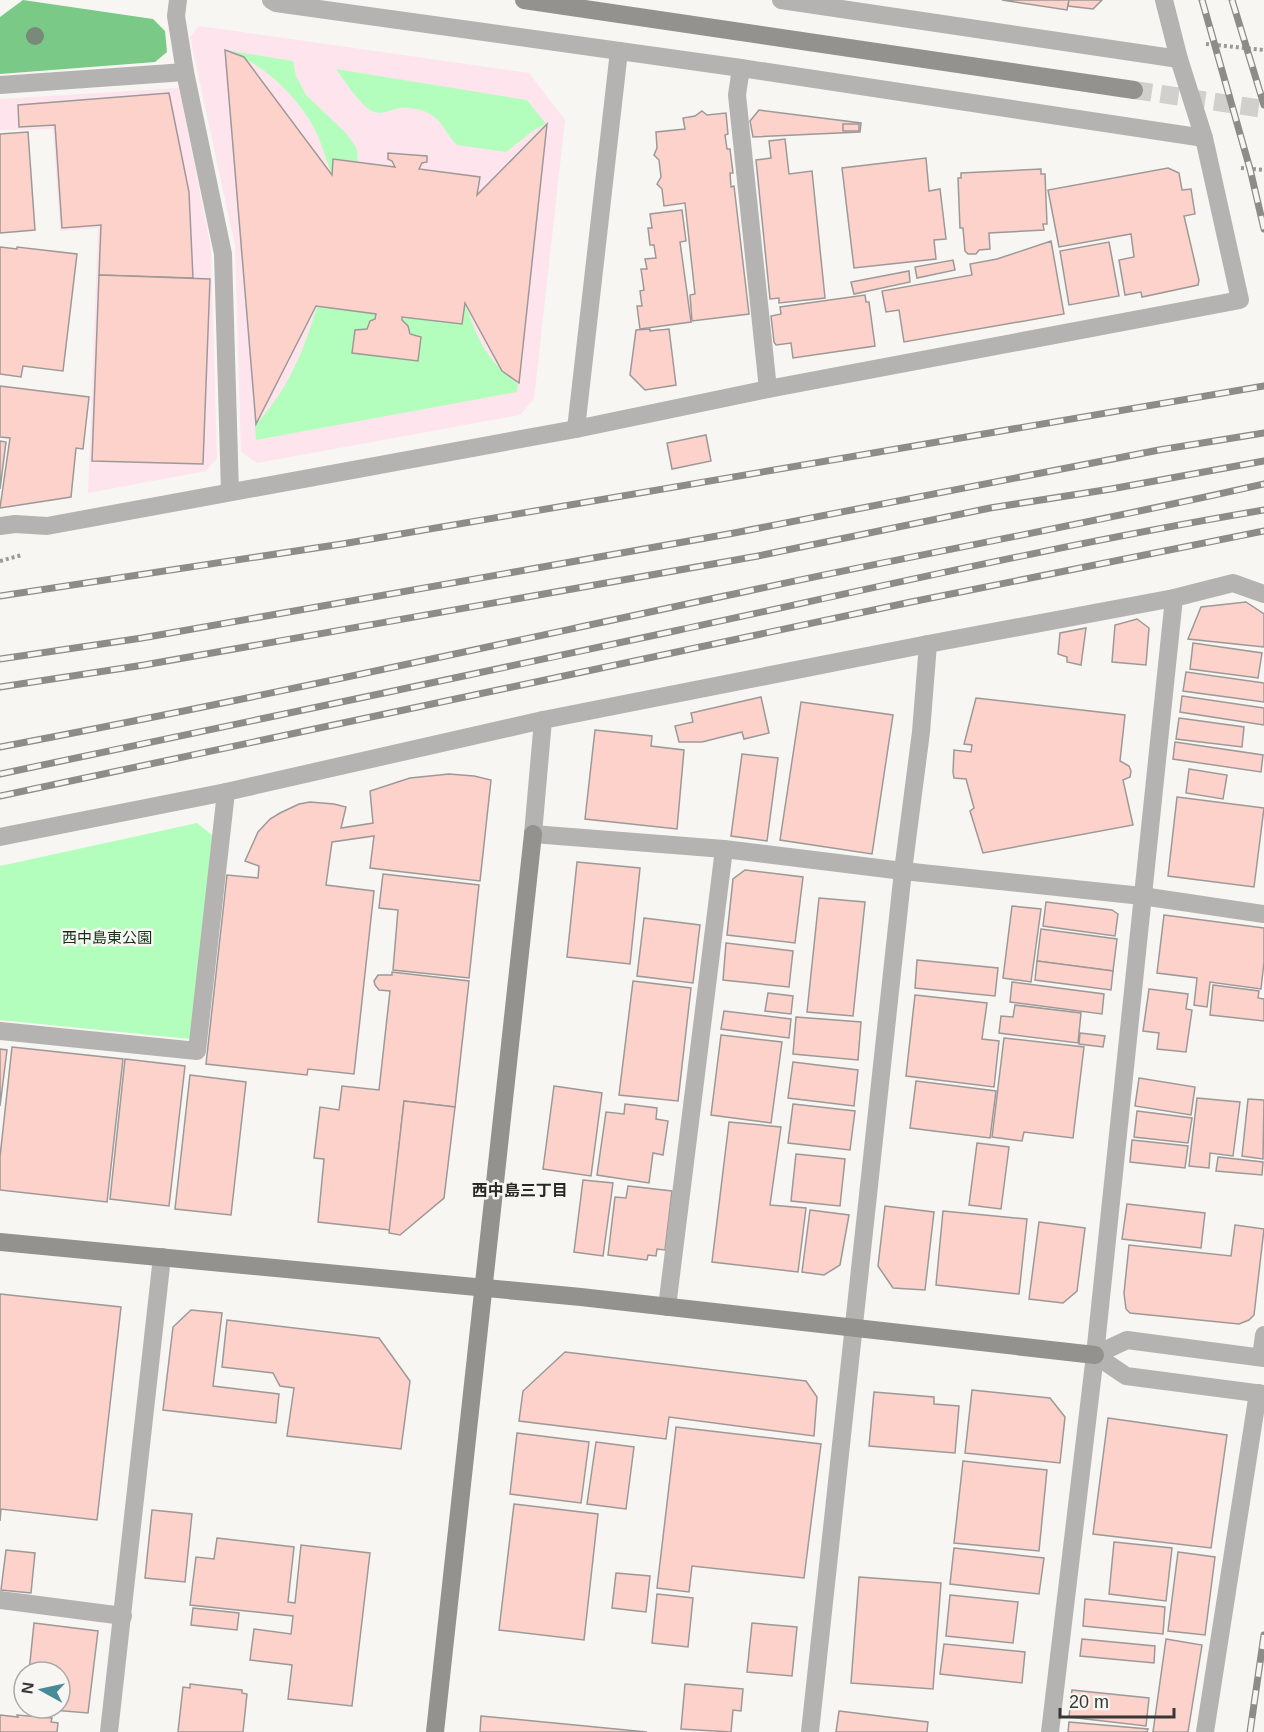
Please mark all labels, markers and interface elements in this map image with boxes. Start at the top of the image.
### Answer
park label: 西中島東公園 [62,929,152,946]
district label: 西中島三丁目 [472,1182,568,1199]
north arrow [12,1660,72,1720]
text: N [18,1681,37,1695]
scale bar [1060,1681,1174,1719]
text: 20 m [1069,1692,1109,1712]

